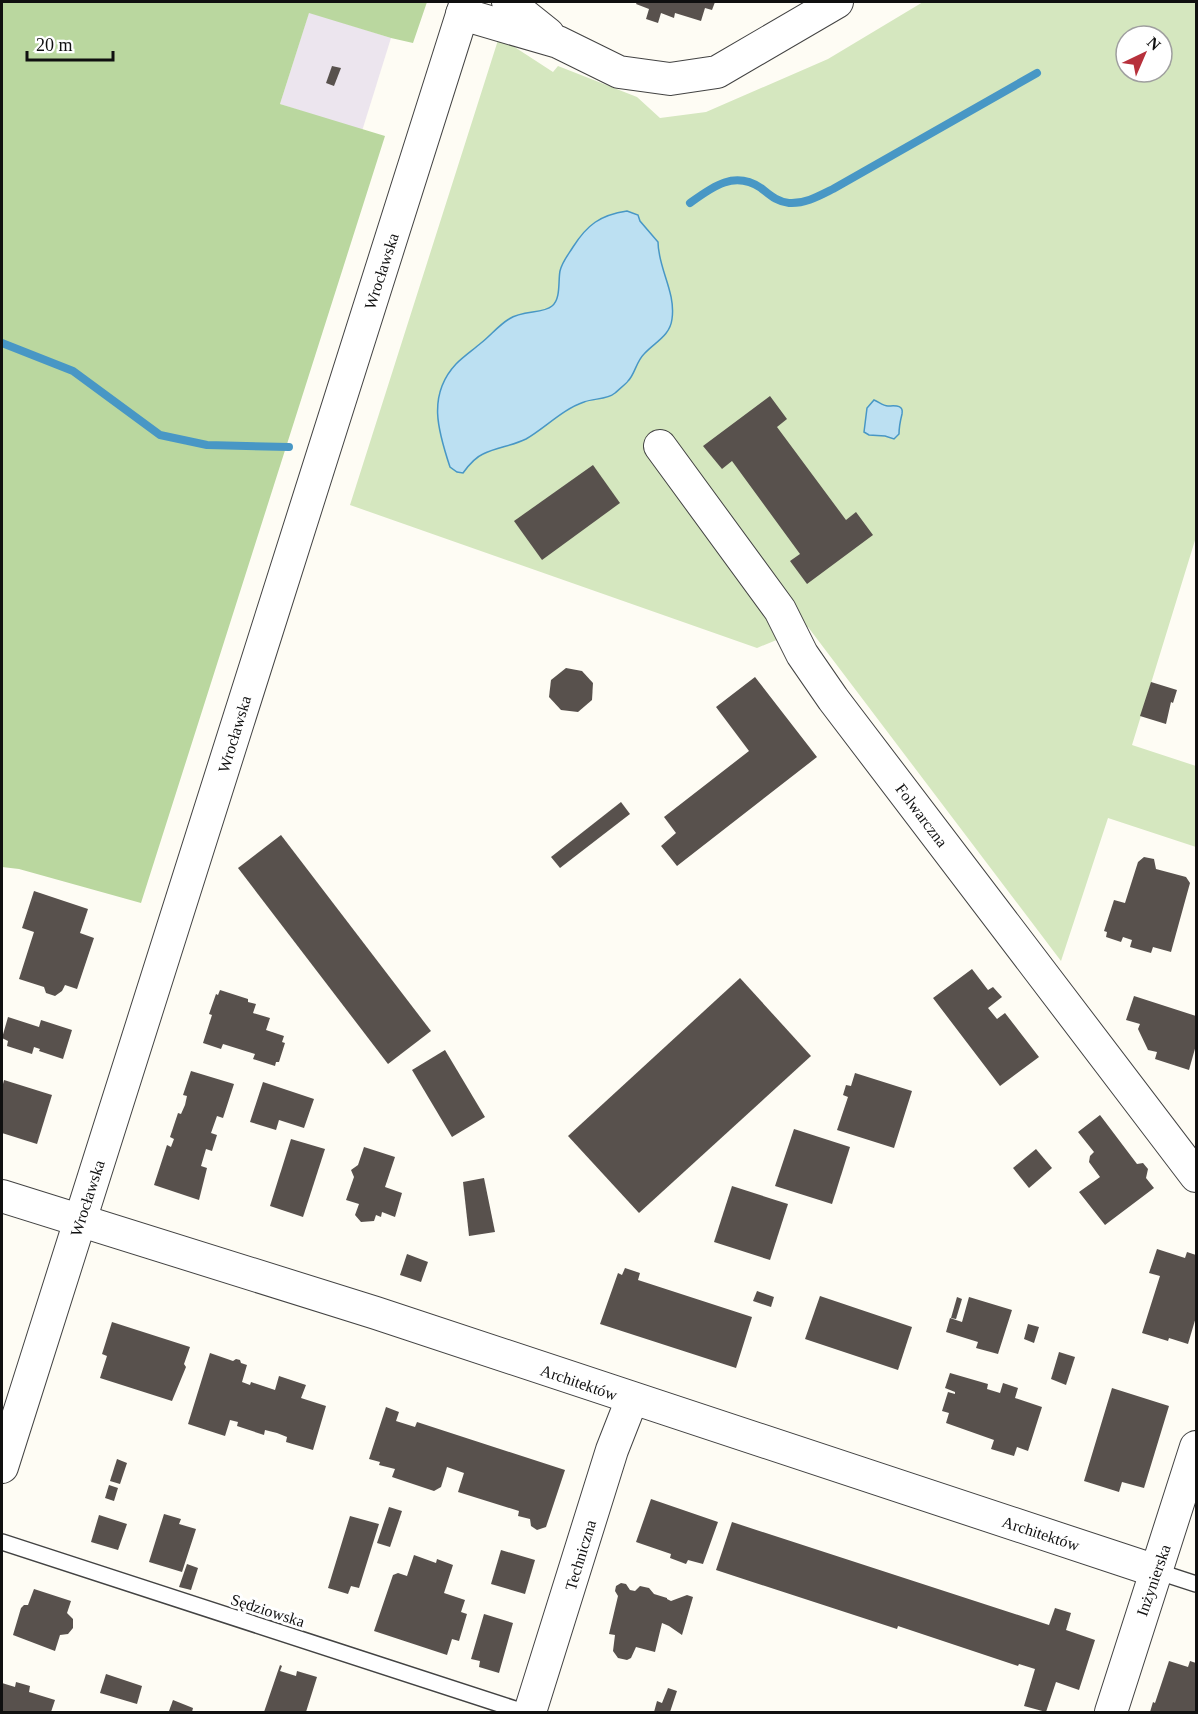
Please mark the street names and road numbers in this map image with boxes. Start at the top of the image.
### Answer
street label: Wrocławska [361,231,402,312]
street label: Wrocławska [215,694,254,775]
street label: Folwarczna [892,780,951,850]
street label: Wrocławska [67,1158,108,1239]
street label: Architektów [538,1361,620,1404]
street label: Architektów [1000,1513,1082,1554]
street label: Techniczna [562,1518,599,1592]
street label: Inżynierska [1133,1542,1175,1619]
street label: Sędziowska [229,1591,307,1631]

